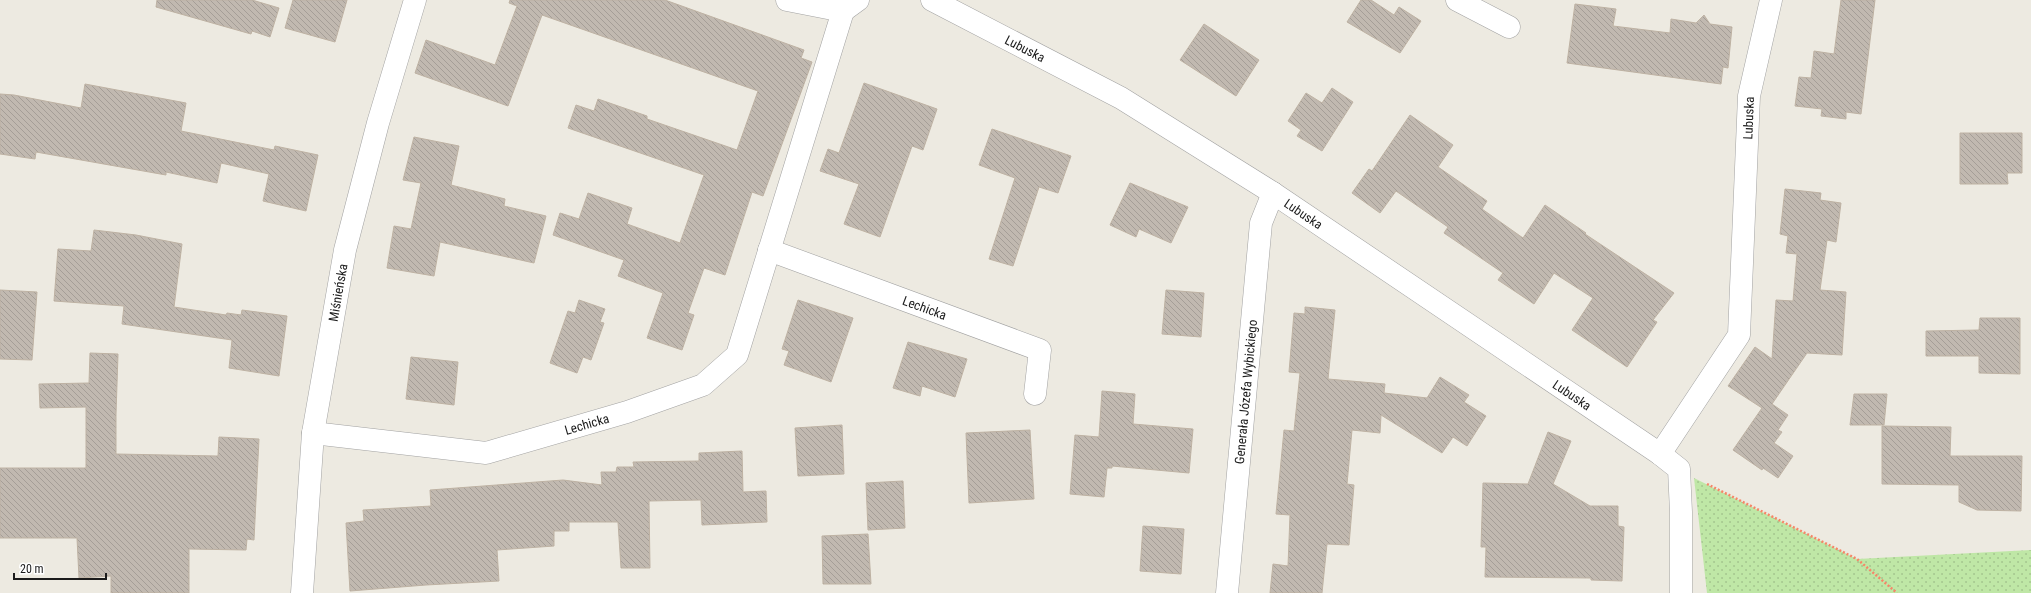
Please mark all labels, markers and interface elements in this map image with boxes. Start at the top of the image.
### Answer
street label: Lubuska [1003,32,1048,65]
street label: Lubuska [1740,96,1756,140]
street label: Lubuska [1282,195,1326,232]
street label: Miśnieńska [325,262,350,323]
street label: Lechicka [901,293,949,322]
street label: Generała Józefa Wybickiego [1231,319,1260,465]
street label: Lubuska [1550,377,1594,413]
street label: Lechicka [563,410,611,437]
scale bar [14,555,106,581]
text: 20 m [20,562,44,576]

